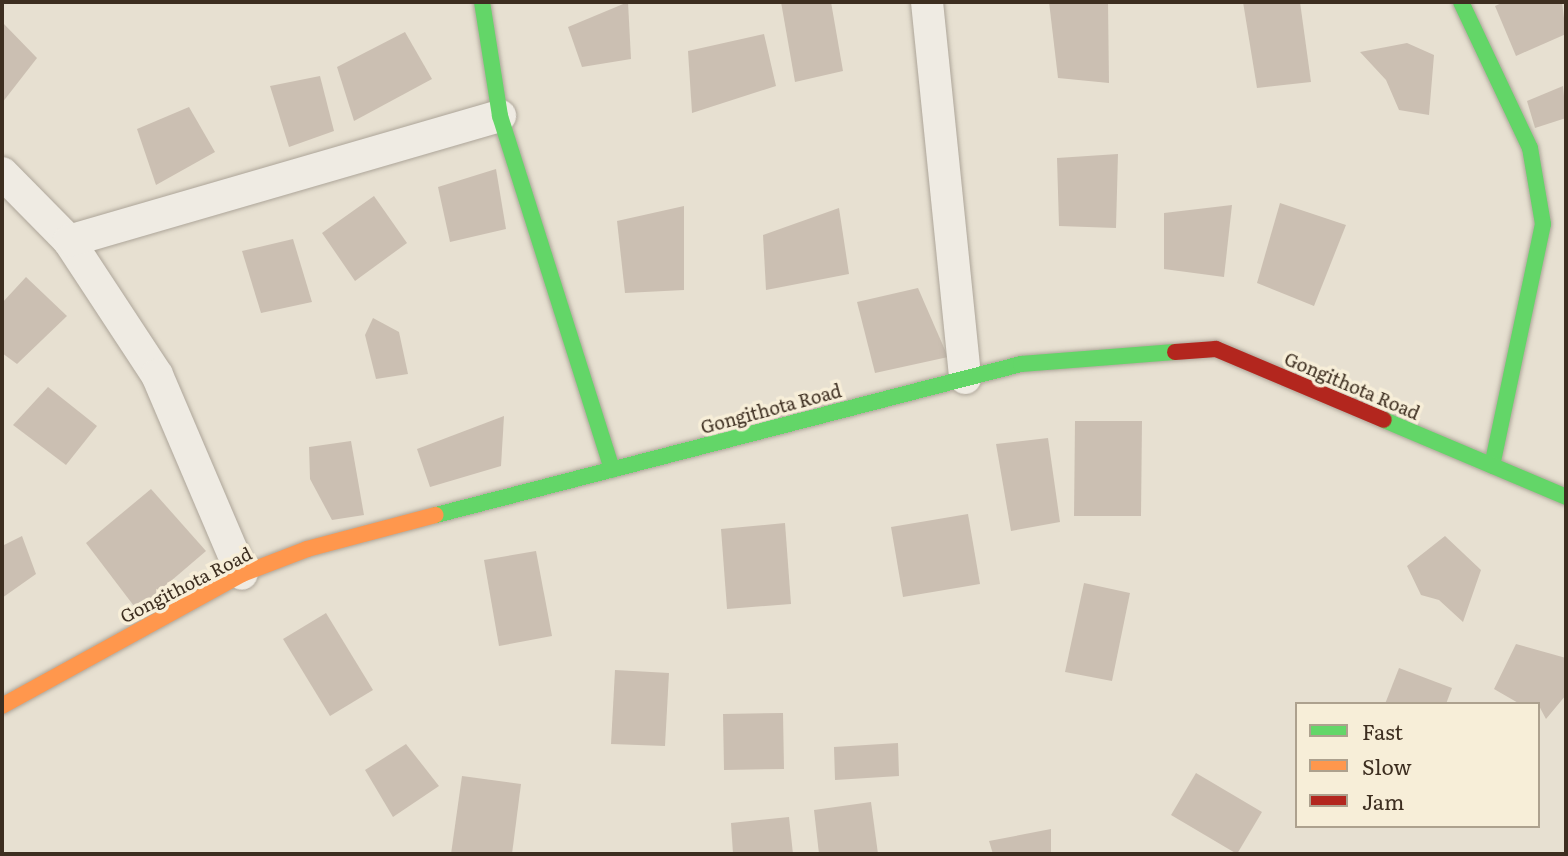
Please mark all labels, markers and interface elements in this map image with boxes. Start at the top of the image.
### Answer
street label: Gongithota Road [1281,348,1423,424]
street label: Gongithota Road [698,380,844,438]
street label: Gongithota Road [117,543,255,627]
legend [1295,702,1540,828]
text: Fast [1362,715,1403,746]
text: Slow [1362,750,1412,781]
text: Jam [1362,785,1404,816]

